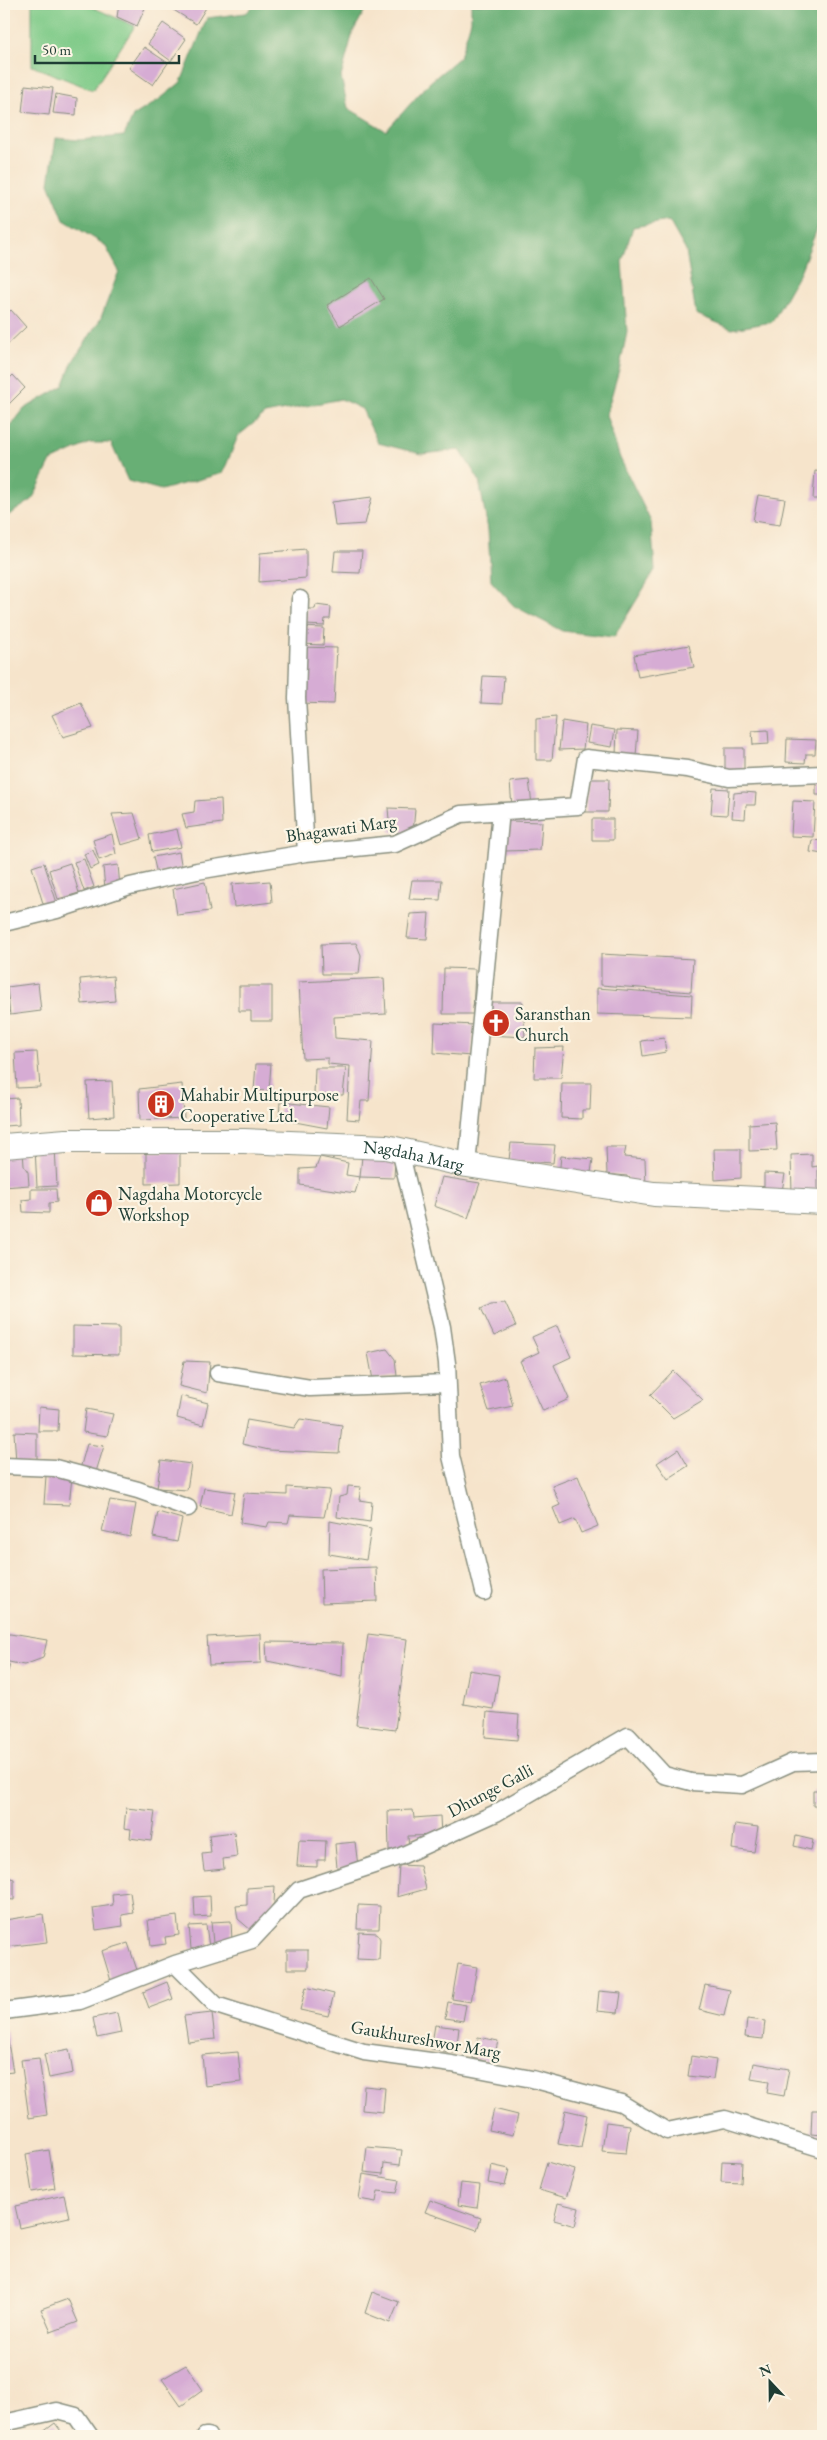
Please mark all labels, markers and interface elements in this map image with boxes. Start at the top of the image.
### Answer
scale bar [35,32,179,64]
text: 50 m [42,40,71,59]
street label: Bhagawati Marg [284,809,398,847]
place label: Saransthan Church [515,1002,591,1046]
church icon: Saransthan Church [481,1008,511,1038]
place label: Mahabir Multipurpose Cooperative Ltd. [180,1083,339,1127]
building icon: Mahabir Multipurpose Cooperative Ltd. [146,1089,176,1119]
street label: Nagdaha Marg [363,1135,467,1176]
place label: Nagdaha Motorcycle Workshop [118,1182,262,1226]
shop icon: Nagdaha Motorcycle Workshop [84,1188,114,1218]
street label: Dhunge Galli [443,1758,537,1822]
street label: Gaukhureshwor Marg [349,2014,503,2064]
north arrow [744,2358,794,2408]
text: N [757,2359,774,2380]

